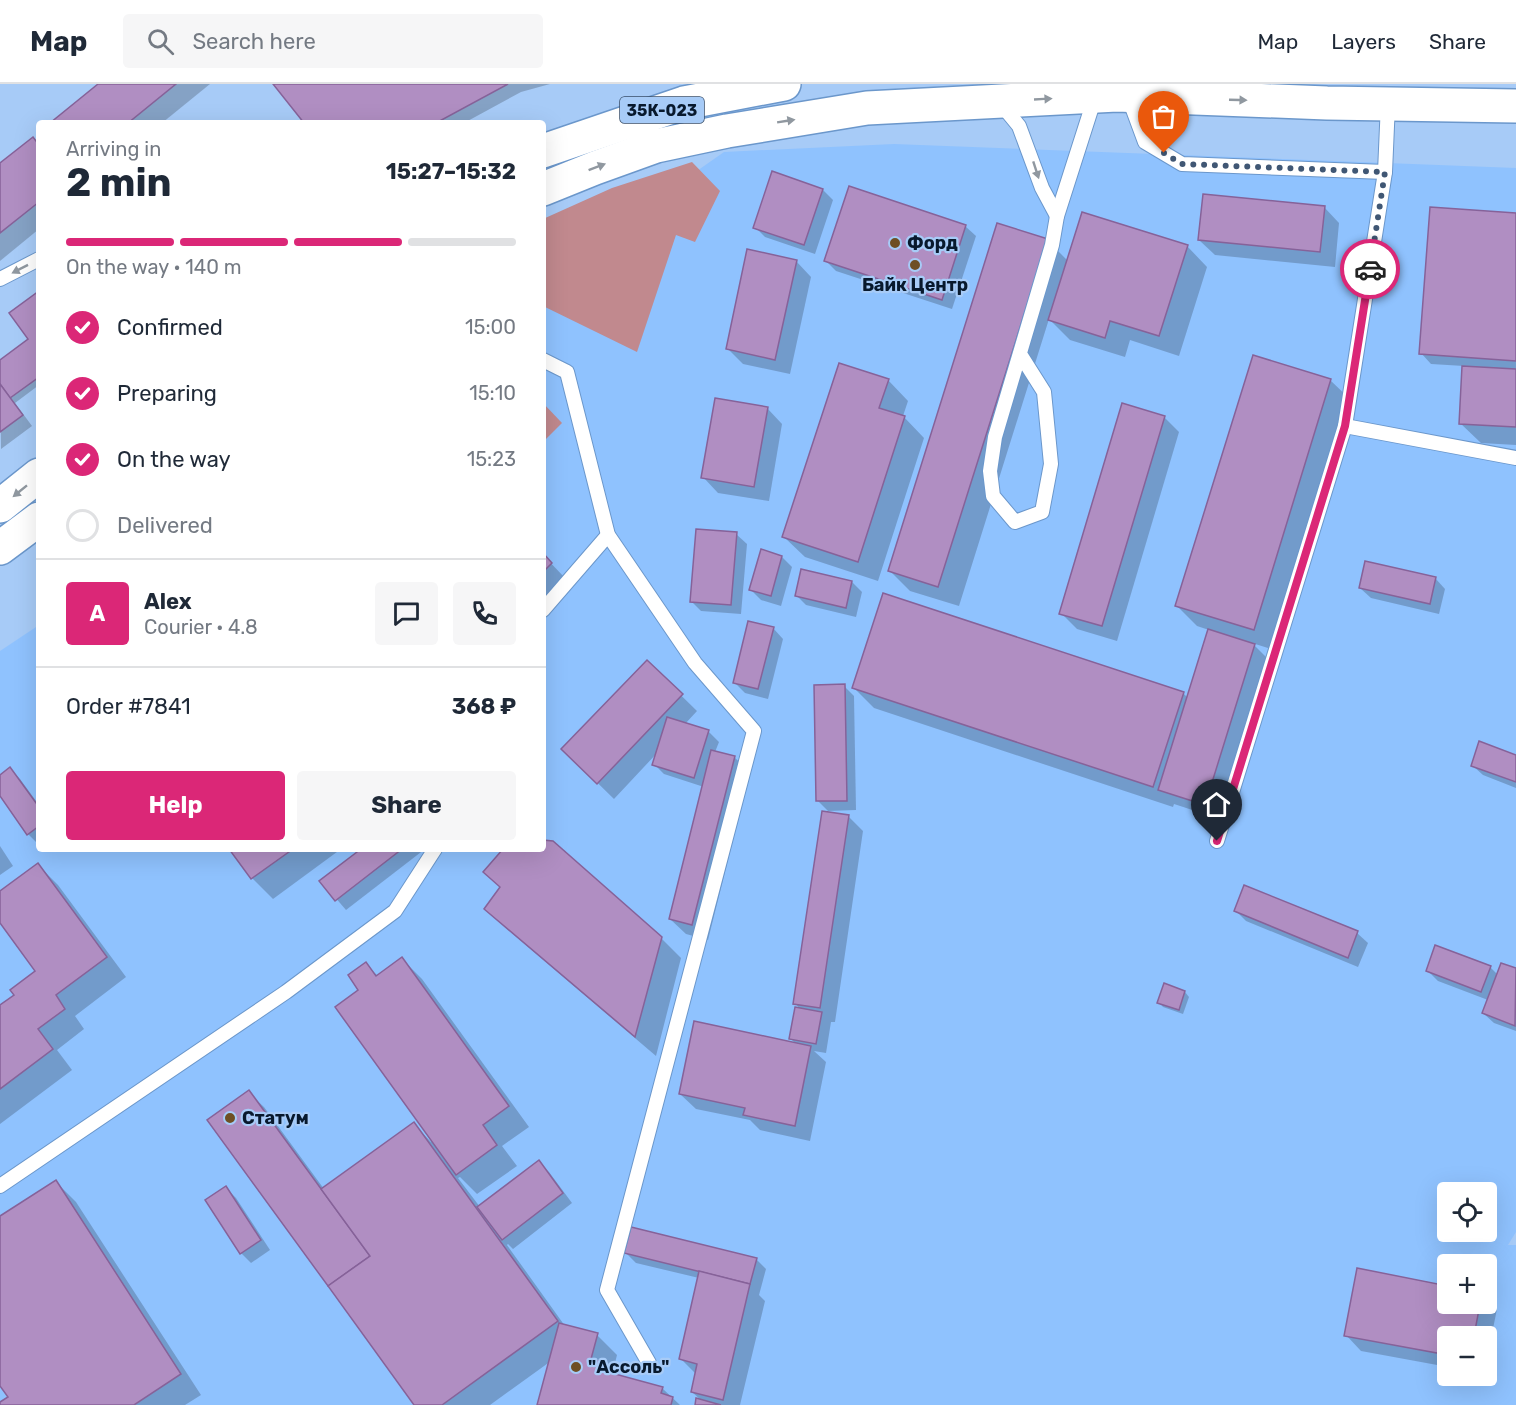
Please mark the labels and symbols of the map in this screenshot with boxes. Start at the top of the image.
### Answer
pin [1138,91,1189,153]
one-way arrow [1033,94,1052,103]
one-way arrow [1228,95,1247,104]
road number: 35К-023 [620,97,704,123]
one-way arrow [777,117,796,126]
one-way arrow [1031,161,1041,179]
one-way arrow [588,162,606,171]
place label: Форд [907,232,958,254]
marker: Форд [888,236,902,250]
courier [1340,239,1400,299]
marker: Байк Центр [908,258,922,272]
one-way arrow [11,264,28,274]
place label: Байк Центр [862,274,968,296]
one-way arrow [12,484,27,496]
pin [1191,779,1242,841]
place label: Статум [242,1107,309,1129]
marker: Статум [223,1111,237,1125]
place label: "Ассоль" [588,1356,669,1378]
marker: "Ассоль" [569,1360,583,1374]

